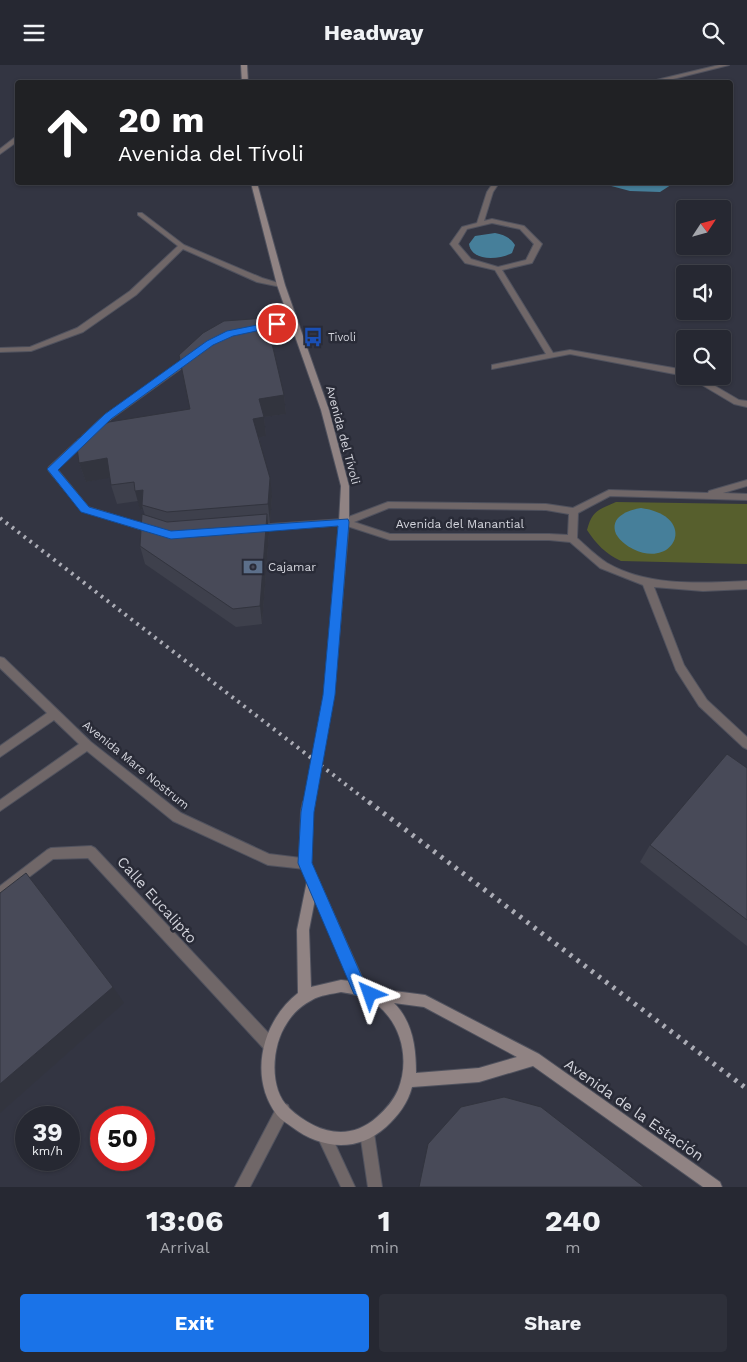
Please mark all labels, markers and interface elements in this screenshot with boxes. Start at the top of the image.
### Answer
icon: menu [20,19,48,47]
icon: search [699,19,727,47]
text: Headway [324,20,423,45]
text: 20 m [118,99,204,141]
icon: ahead [35,100,100,165]
text: Avenida del Tívoli [118,141,304,166]
north arrow [676,200,731,255]
map controls [676,200,731,385]
button: sound [676,265,731,320]
pin [256,303,298,345]
icon: arrive [263,310,291,338]
bus stop icon: Tivoli [302,326,324,348]
button: search [676,330,731,385]
place label: Tivoli [328,331,356,344]
street label: Avenida del Tívoli [323,384,363,486]
street label: Avenida del Manantial [396,517,525,531]
bank icon: Cajamar [242,556,264,578]
place label: Cajamar [268,560,316,574]
street label: Avenida Mare Nostrum [80,718,192,812]
street label: Calle Eucalipto [113,853,201,947]
position arrow [343,967,395,1019]
street label: Avenida de la Estación [561,1055,707,1165]
speed limit sign: 50 [90,1106,155,1171]
text: 39 [32,1118,63,1147]
text: km/h [32,1144,63,1158]
text: 13:06 [146,1203,224,1238]
text: 1 [378,1203,391,1238]
text: 240 [545,1203,601,1238]
text: Arrival [160,1238,210,1257]
text: min [369,1238,399,1257]
text: m [565,1238,581,1257]
button: Exit [20,1294,369,1352]
button: Share [379,1294,727,1352]

